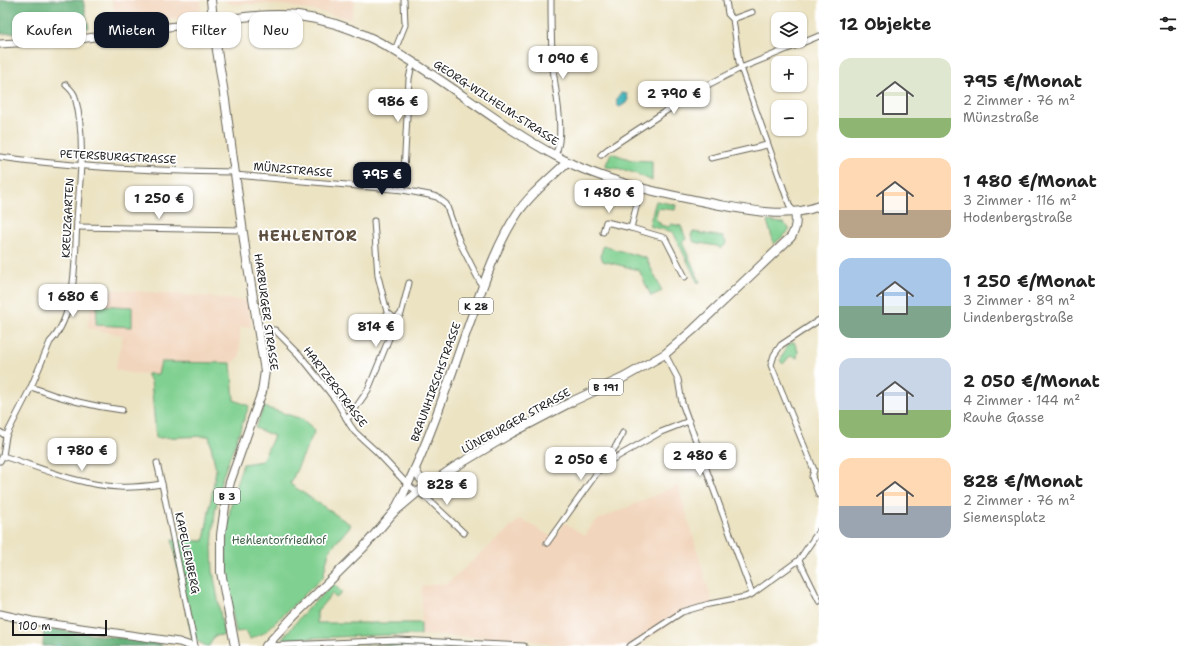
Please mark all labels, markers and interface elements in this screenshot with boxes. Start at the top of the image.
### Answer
chip: Kaufen [12,12,86,48]
chip: Mieten [94,12,169,48]
chip: Filter [177,12,241,48]
chip: Neu [249,12,303,48]
map controls [771,12,807,136]
button: layers [771,12,807,48]
text: 12 Objekte [839,13,931,35]
icon: filters [1157,13,1179,35]
pin: 1 090 € [526,46,600,80]
text: 1 090 € [537,50,589,67]
button: + [771,56,807,92]
street label: GEORG-WILHELM-STRASSE [430,57,562,149]
text: 795 €/Monat [963,70,1082,92]
icon: home [871,74,919,122]
pin: 2 790 € [637,81,711,115]
text: 2 790 € [647,85,701,102]
pin: 986 € [370,89,426,123]
text: 2 Zimmer · 76 m² [963,92,1075,109]
text: 986 € [378,93,418,110]
button: − [771,100,807,136]
text: Münzstraße [963,109,1039,126]
street label: PETERSBURGSTRASSE [59,146,177,168]
street label: MÜNZSTRASSE [253,159,333,181]
pin: 795 € [354,162,410,196]
text: 795 € [362,166,402,183]
text: 1 480 €/Monat [963,170,1097,192]
icon: home [871,174,919,222]
street label: KREUZGARTEN [58,177,78,259]
pin: 1 480 € [572,180,646,214]
text: 1 480 € [583,184,635,201]
pin: 1 250 € [122,186,196,220]
text: 1 250 € [134,190,184,207]
text: 3 Zimmer · 116 m² [963,192,1077,209]
text: Hodenbergstraße [963,209,1073,226]
district label: HEHLENTOR [258,226,358,246]
street label: HARBURGER STRASSE [250,252,282,372]
text: 1 250 €/Monat [963,270,1096,292]
icon: home [871,274,919,322]
pin: 1 680 € [36,284,110,318]
text: 1 680 € [47,288,99,305]
text: 3 Zimmer · 89 m² [963,292,1075,309]
road number: K 28 [459,298,493,314]
text: Lindenbergstraße [963,309,1074,326]
pin: 814 € [348,314,404,348]
text: 814 € [357,318,395,335]
street label: BRAUNHIRSCHSTRASSE [407,320,465,444]
street label: HARTZERSTRASSE [300,344,370,431]
text: 2 050 €/Monat [963,370,1100,392]
icon: home [871,374,919,422]
road number: B 191 [589,379,623,395]
street label: LÜNEBURGER STRASSE [459,385,573,457]
text: 4 Zimmer · 144 m² [963,392,1080,409]
text: Rauhe Gasse [963,409,1044,426]
pin: 1 780 € [45,438,119,472]
text: 1 780 € [56,442,108,459]
pin: 2 480 € [663,443,737,477]
pin: 2 050 € [544,447,618,481]
text: 2 480 € [673,447,727,464]
text: 2 050 € [554,451,608,468]
text: 828 €/Monat [963,470,1083,492]
pin: 828 € [419,472,475,506]
icon: home [871,474,919,522]
text: 828 € [427,476,467,493]
road number: B 3 [214,488,240,504]
text: 2 Zimmer · 76 m² [963,492,1075,509]
text: Siemensplatz [963,509,1046,526]
street label: KAPELLENBERG [171,511,203,596]
park label: Hehlentorfriedhof [232,533,327,548]
scale bar [12,618,107,637]
text: 100 m [18,619,51,634]

